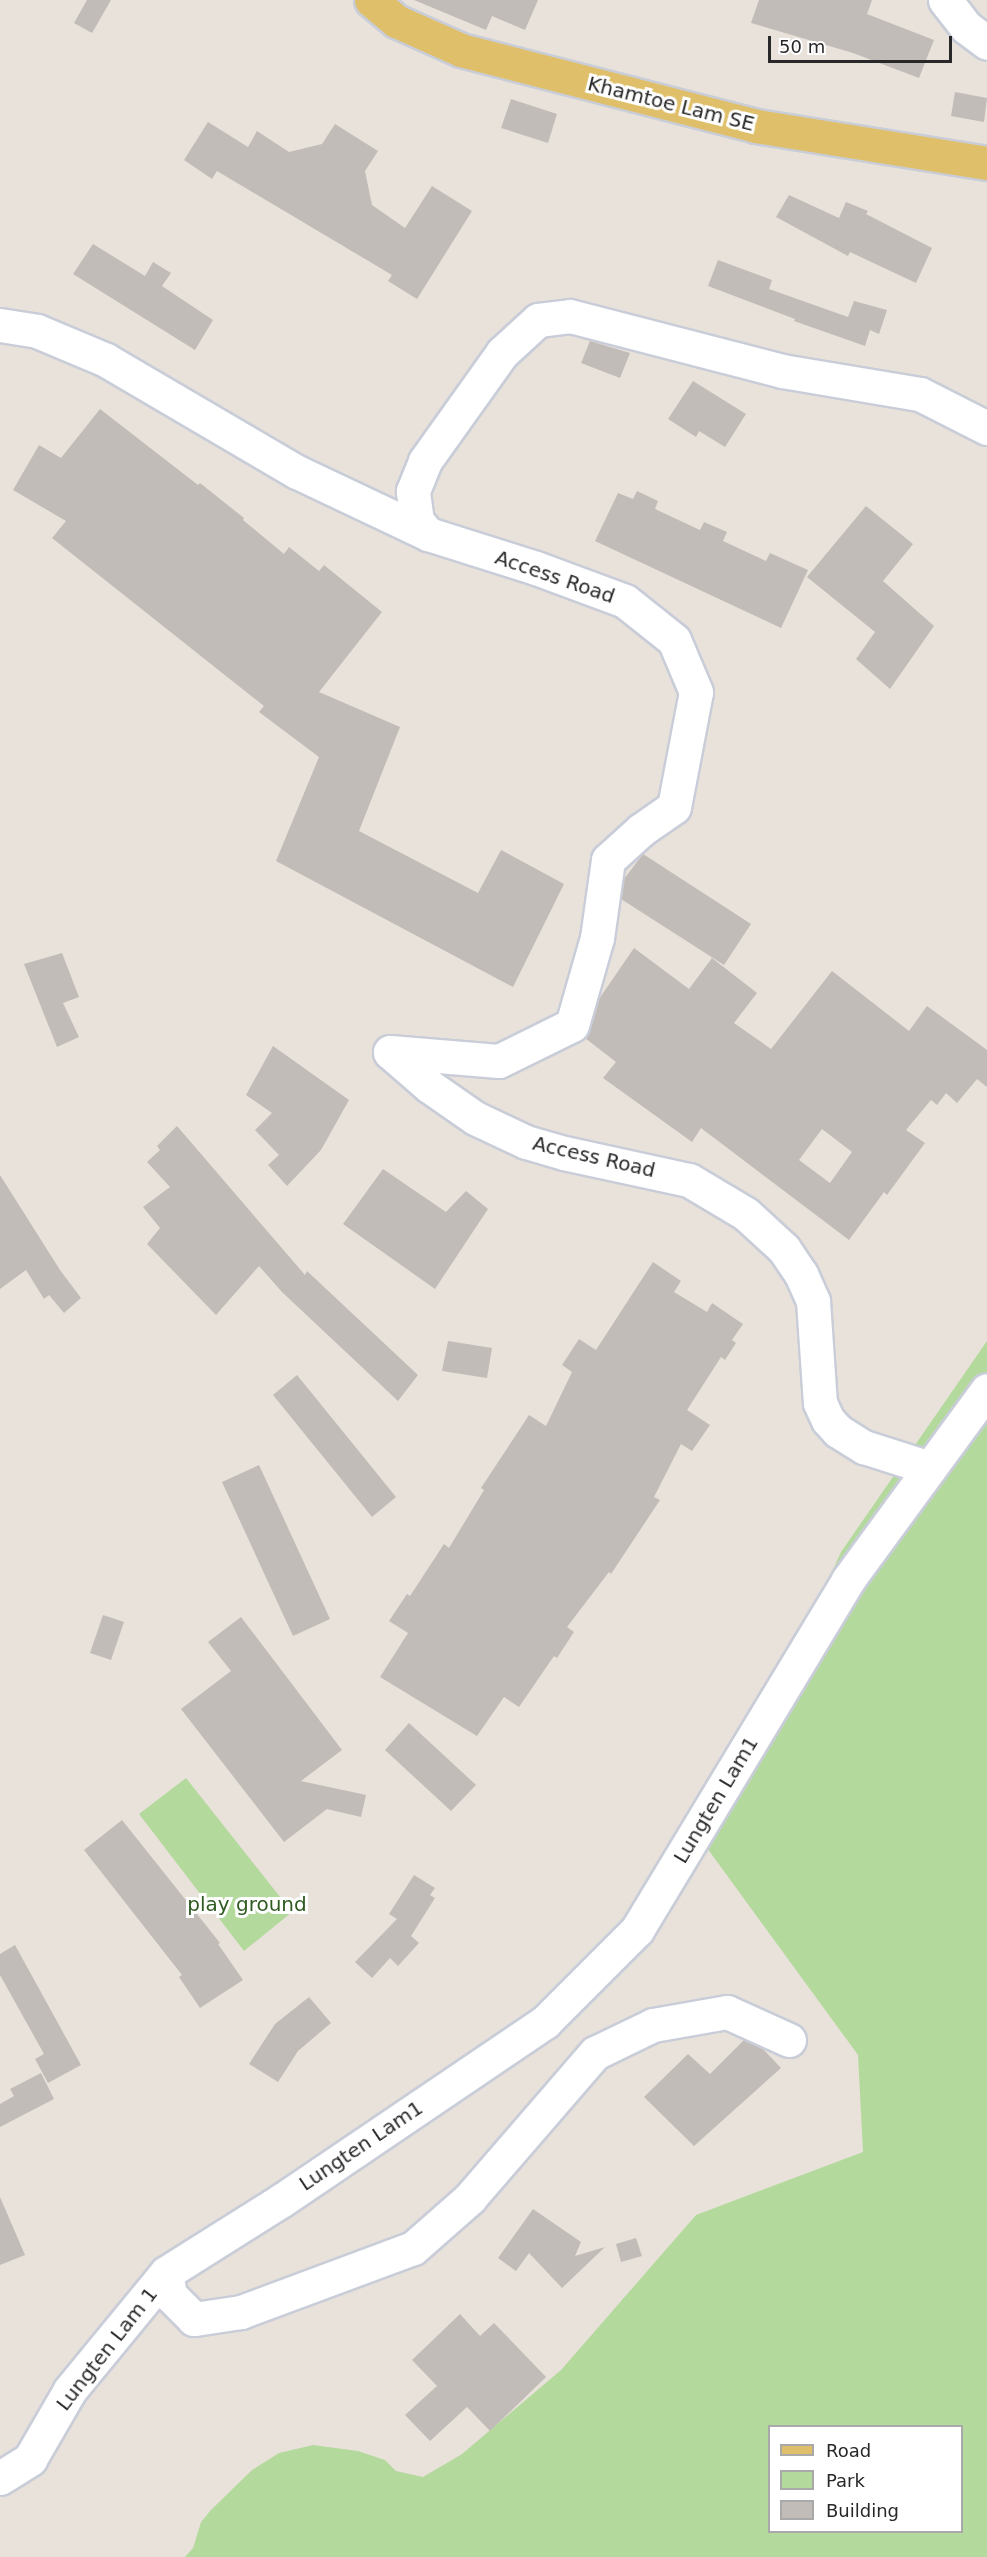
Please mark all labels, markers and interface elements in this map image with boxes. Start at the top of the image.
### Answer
scale bar [771,24,956,62]
text: 50 m [779,36,825,57]
street label: Khamtoe Lam SE [585,72,757,136]
street label: Access Road [492,545,618,609]
street label: Access Road [530,1131,658,1183]
street label: Lungten Lam1 [669,1732,763,1868]
park label: play ground [187,1892,307,1916]
street label: Lungten Lam1 [295,2096,427,2196]
street label: Lungten Lam 1 [51,2283,163,2415]
legend [768,2425,963,2533]
text: Road [826,2440,871,2461]
text: Park [826,2470,865,2491]
text: Building [826,2500,899,2521]

